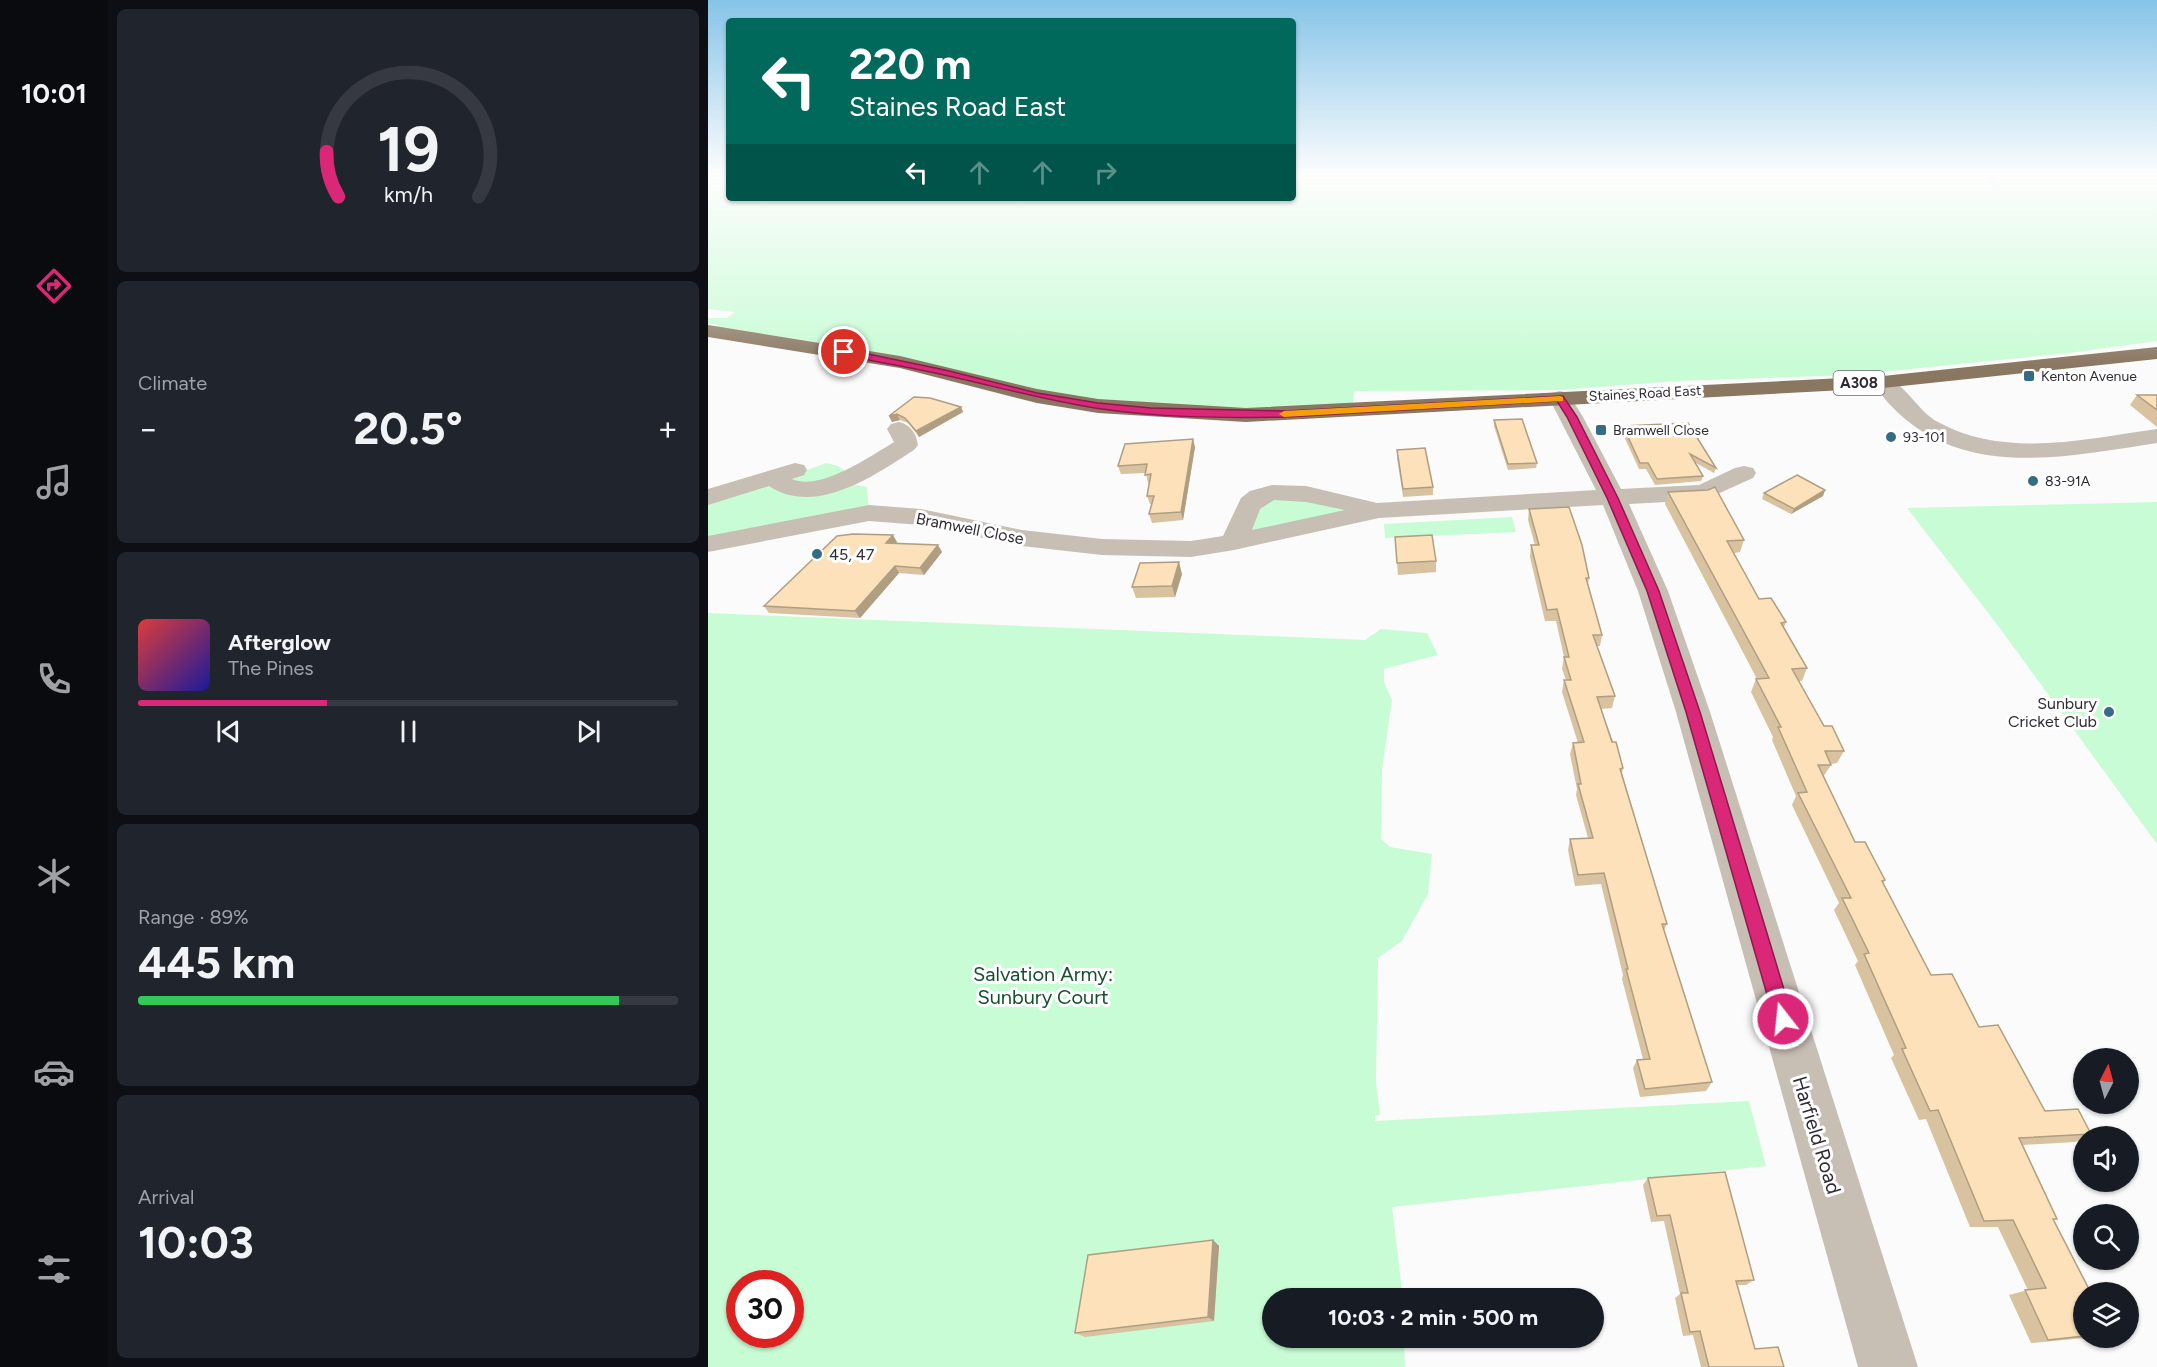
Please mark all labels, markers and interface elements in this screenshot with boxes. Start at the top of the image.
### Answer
text: 220 m [849,39,971,90]
icon: left [750,42,828,120]
text: 10:01 [21,77,87,110]
text: Staines Road East [849,90,1066,123]
text: 19 [377,112,439,187]
icon: left [900,156,933,189]
icon: ahead [963,156,996,189]
icon: ahead [1026,156,1059,189]
icon: right [1089,156,1122,189]
text: km/h [384,183,432,208]
icon: directions [33,265,75,307]
pin [818,326,869,377]
icon: arrive [827,335,860,368]
place label: Kenton Avenue [2041,368,2137,385]
marker: Kenton Avenue [2022,369,2036,383]
text: Climate [138,371,207,395]
road number: A308 [1834,371,1884,395]
street label: Staines Road East [1588,382,1702,405]
text: 20.5° [353,401,463,455]
text: − [138,409,159,448]
text: + [657,409,678,448]
place label: Bramwell Close [1613,422,1709,439]
marker: Bramwell Close [1594,423,1608,437]
place label: 93-101 [1903,429,1945,446]
marker: 93-101 [1884,430,1898,444]
icon: music [33,461,75,503]
place label: 83-91A [2045,473,2091,490]
marker: 83-91A [2026,474,2040,488]
street label: Bramwell Close [914,509,1026,548]
place label: 45, 47 [829,545,875,564]
marker: 45, 47 [810,547,824,561]
text: Afterglow [228,629,331,656]
text: The Pines [228,656,314,680]
icon: phone [33,658,75,700]
place label: Sunbury Cricket Club [2008,694,2098,731]
marker: Sunbury Cricket Club [2102,705,2116,719]
icon: previous [212,715,245,748]
icon: pause [392,715,425,748]
icon: next [572,715,605,748]
icon: climate [33,855,75,897]
text: Range · 89% [138,905,249,929]
text: 445 km [138,935,295,989]
park label: Salvation Army: Sunbury Court [973,962,1113,1009]
position arrow [1751,987,1815,1051]
north arrow [2073,1048,2139,1114]
map controls [2073,1048,2139,1348]
icon: car [33,1051,75,1093]
street label: Harfield Road [1788,1073,1846,1197]
button: sound [2073,1126,2139,1192]
text: Arrival [138,1185,194,1209]
button: search [2073,1204,2139,1270]
text: 10:03 [138,1215,254,1269]
icon: filters [33,1248,75,1290]
speed limit sign: 30 [726,1270,804,1348]
button: layers [2073,1282,2139,1348]
text: 10:03 · 2 min · 500 m [1328,1304,1538,1331]

